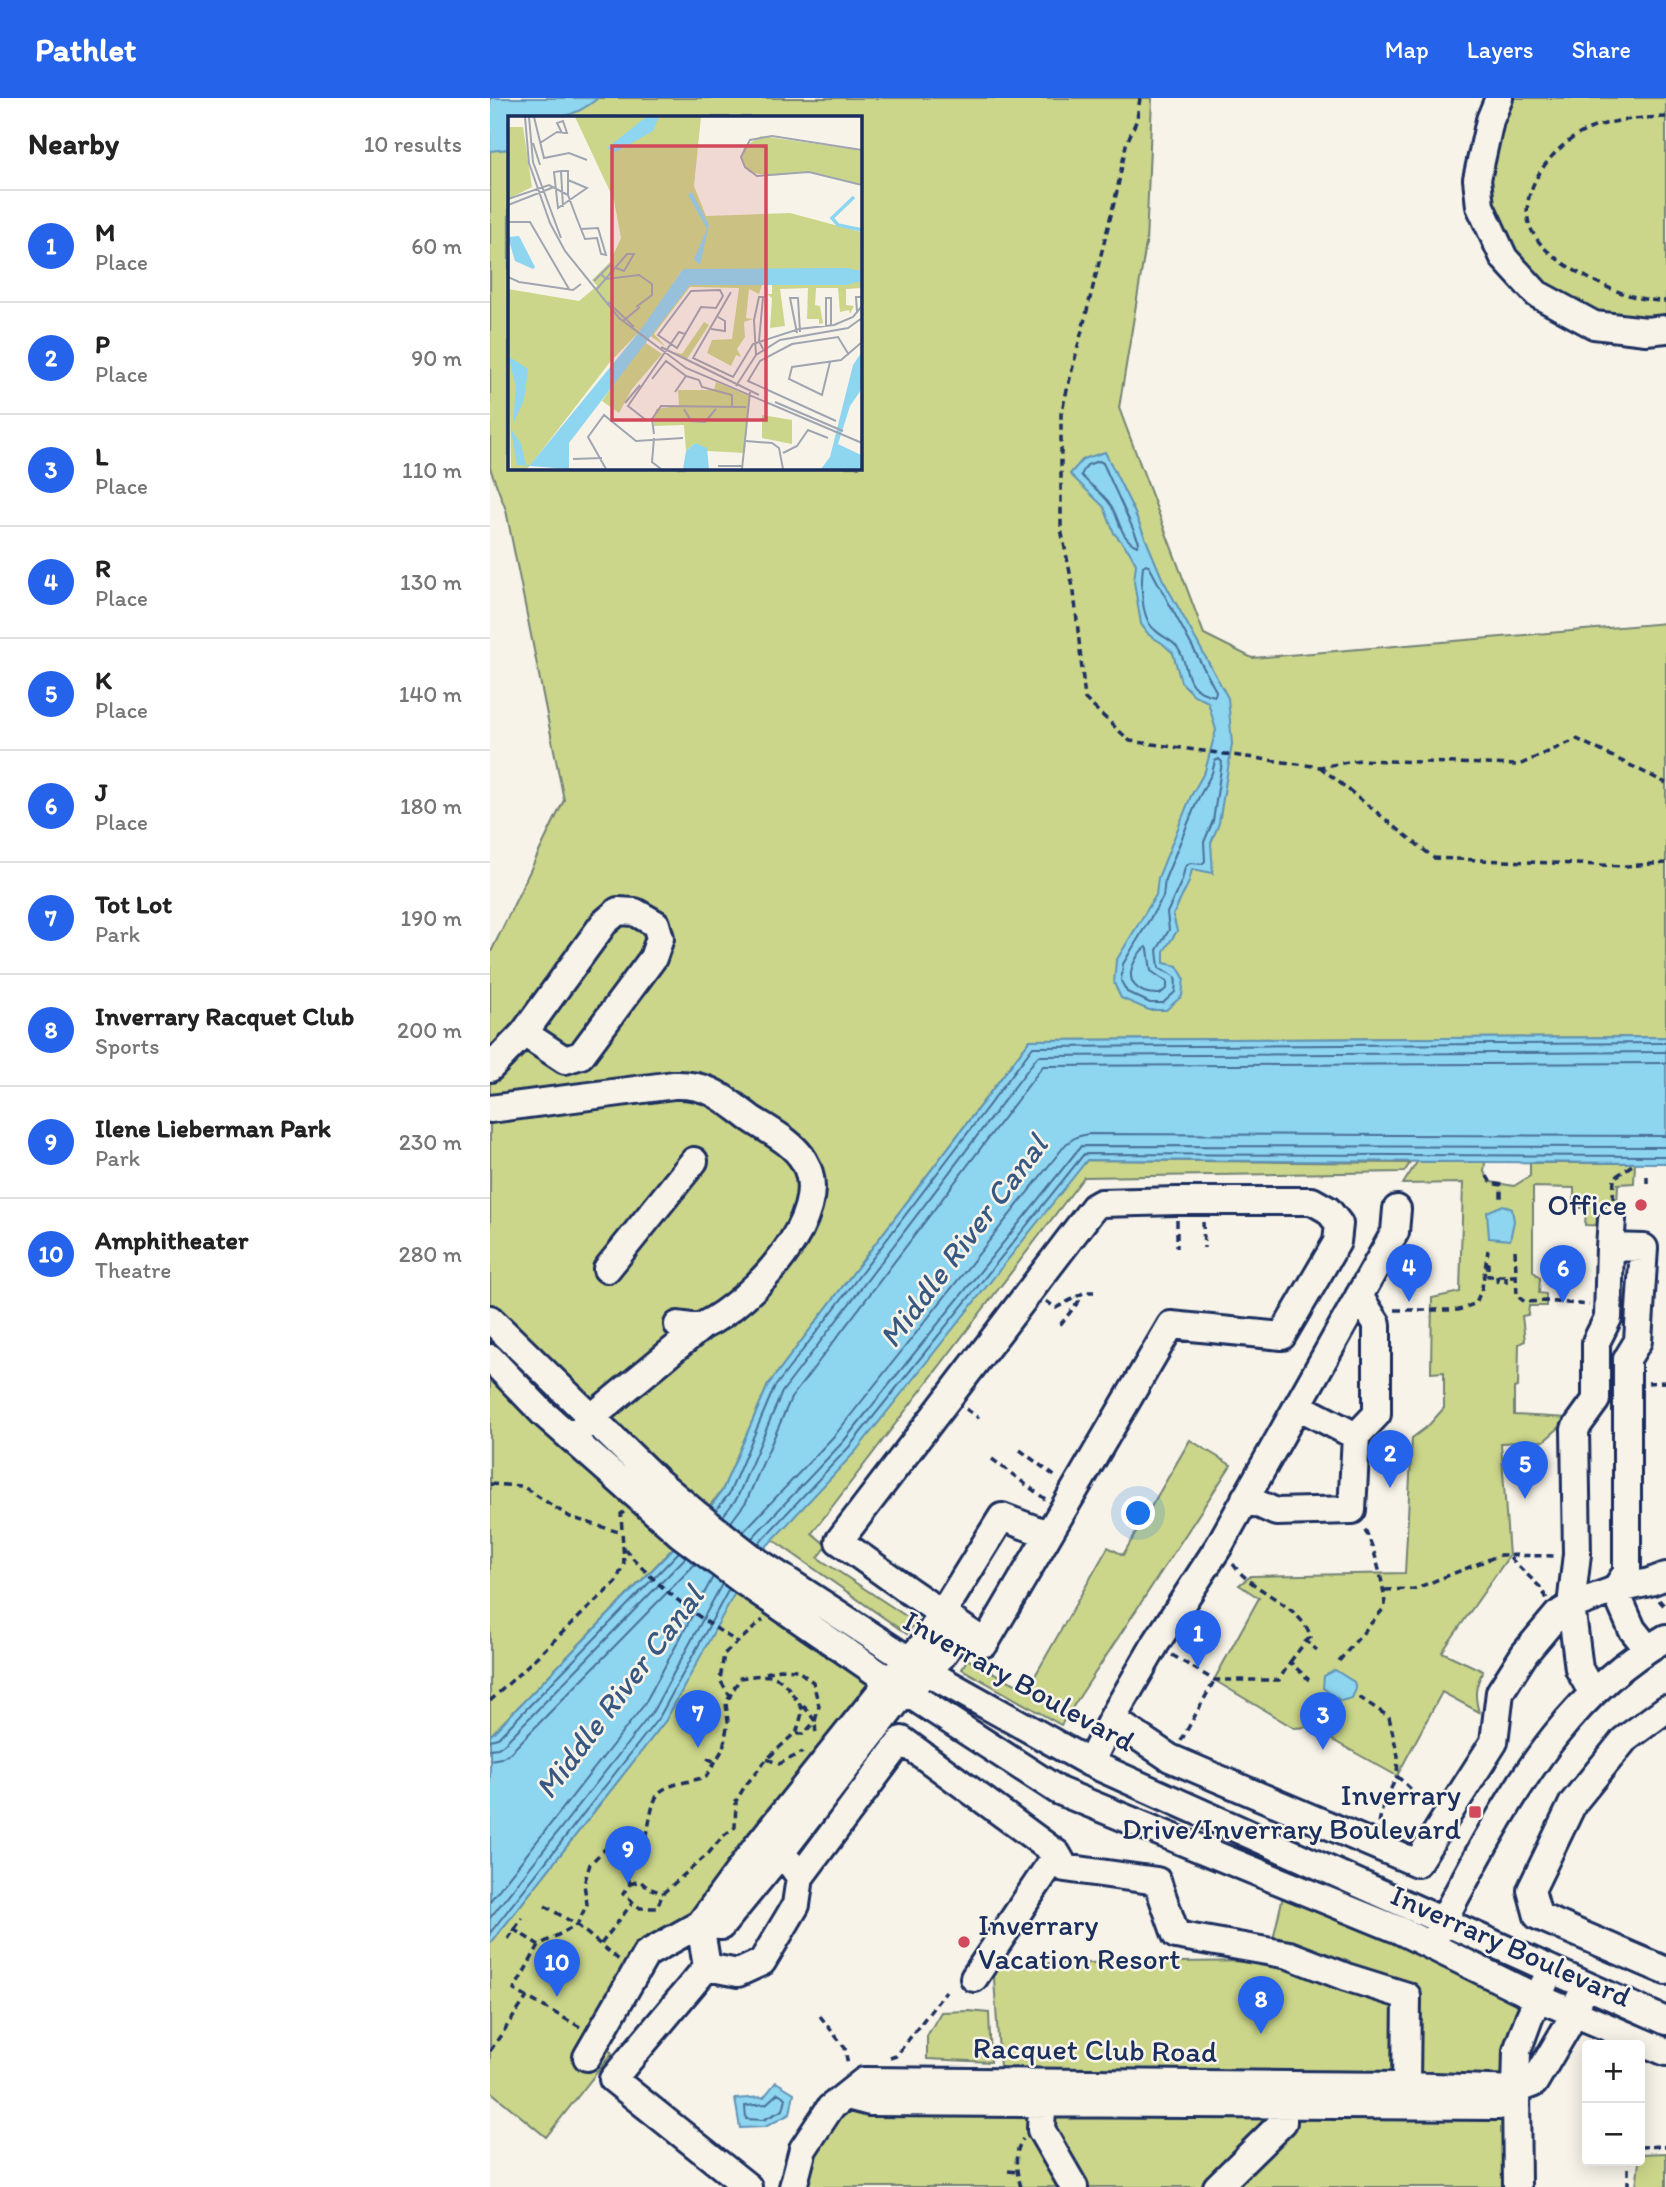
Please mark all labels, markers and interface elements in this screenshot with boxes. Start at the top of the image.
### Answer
text: Pathlet [35,30,137,69]
text: Map [1385,35,1429,64]
text: Layers [1467,35,1534,64]
text: Share [1572,35,1631,64]
inset map [508,116,861,469]
text: Nearby [28,125,119,162]
text: 10 results [364,130,462,158]
text: M [95,216,115,248]
text: 1 [46,232,56,260]
text: 60 m [411,232,462,260]
text: Place [95,248,148,276]
text: P [95,328,110,360]
text: 2 [45,344,57,372]
text: 90 m [411,344,462,372]
text: Place [95,360,148,388]
text: L [95,440,108,472]
text: 3 [45,456,57,484]
text: 110 m [402,456,462,484]
text: Place [95,472,148,500]
text: R [95,552,111,584]
text: 4 [44,568,58,596]
text: 130 m [400,568,462,596]
text: Place [95,584,148,612]
text: K [95,664,112,696]
text: 5 [45,680,57,708]
text: 140 m [399,680,462,708]
text: Place [95,696,148,724]
text: J [95,776,108,808]
text: 6 [45,792,57,820]
text: 180 m [400,792,462,820]
text: Place [95,808,148,836]
text: Tot Lot [95,888,172,920]
text: 7 [45,904,57,932]
text: 190 m [401,904,462,932]
text: Park [95,920,140,948]
text: Inverrary Racquet Club [95,1000,354,1032]
text: 8 [45,1016,57,1044]
text: 200 m [397,1016,462,1044]
text: Sports [95,1032,159,1060]
text: Ilene Lieberman Park [95,1112,331,1144]
water label: Middle River Canal [871,1126,1057,1355]
text: 9 [45,1128,57,1156]
text: 230 m [399,1128,462,1156]
text: Park [95,1144,140,1172]
place label: Office [1547,1186,1627,1223]
marker: Office [1633,1197,1649,1213]
text: Amphitheater [95,1224,248,1256]
text: 10 [39,1240,63,1268]
text: 280 m [399,1240,462,1268]
pin: 4 [1386,1244,1432,1302]
pin: 6 [1540,1245,1586,1303]
text: Theatre [95,1256,171,1284]
pin: 2 [1367,1430,1413,1488]
pin: 5 [1502,1441,1548,1499]
your location [1121,1496,1155,1530]
water label: Middle River Canal [527,1577,713,1806]
street label: Inverrary Boulevard [897,1602,1142,1760]
pin: 1 [1175,1610,1221,1668]
pin: 7 [675,1690,721,1748]
pin: 3 [1300,1692,1346,1750]
place label: Inverrary Drive/Inverrary Boulevard [1122,1776,1461,1847]
marker: Inverrary Drive/Inverrary Boulevard [1467,1804,1483,1820]
pin: 9 [605,1826,651,1884]
street label: Inverrary Boulevard [1385,1876,1637,2015]
place label: Inverrary Vacation Resort [978,1906,1180,1977]
marker: Inverrary Vacation Resort [956,1934,972,1950]
pin: 10 [534,1939,580,1997]
pin: 8 [1238,1976,1284,2034]
street label: Racquet Club Road [972,2029,1218,2070]
map controls [1582,2040,1645,2166]
button: + [1582,2040,1645,2103]
button: − [1582,2103,1645,2166]

